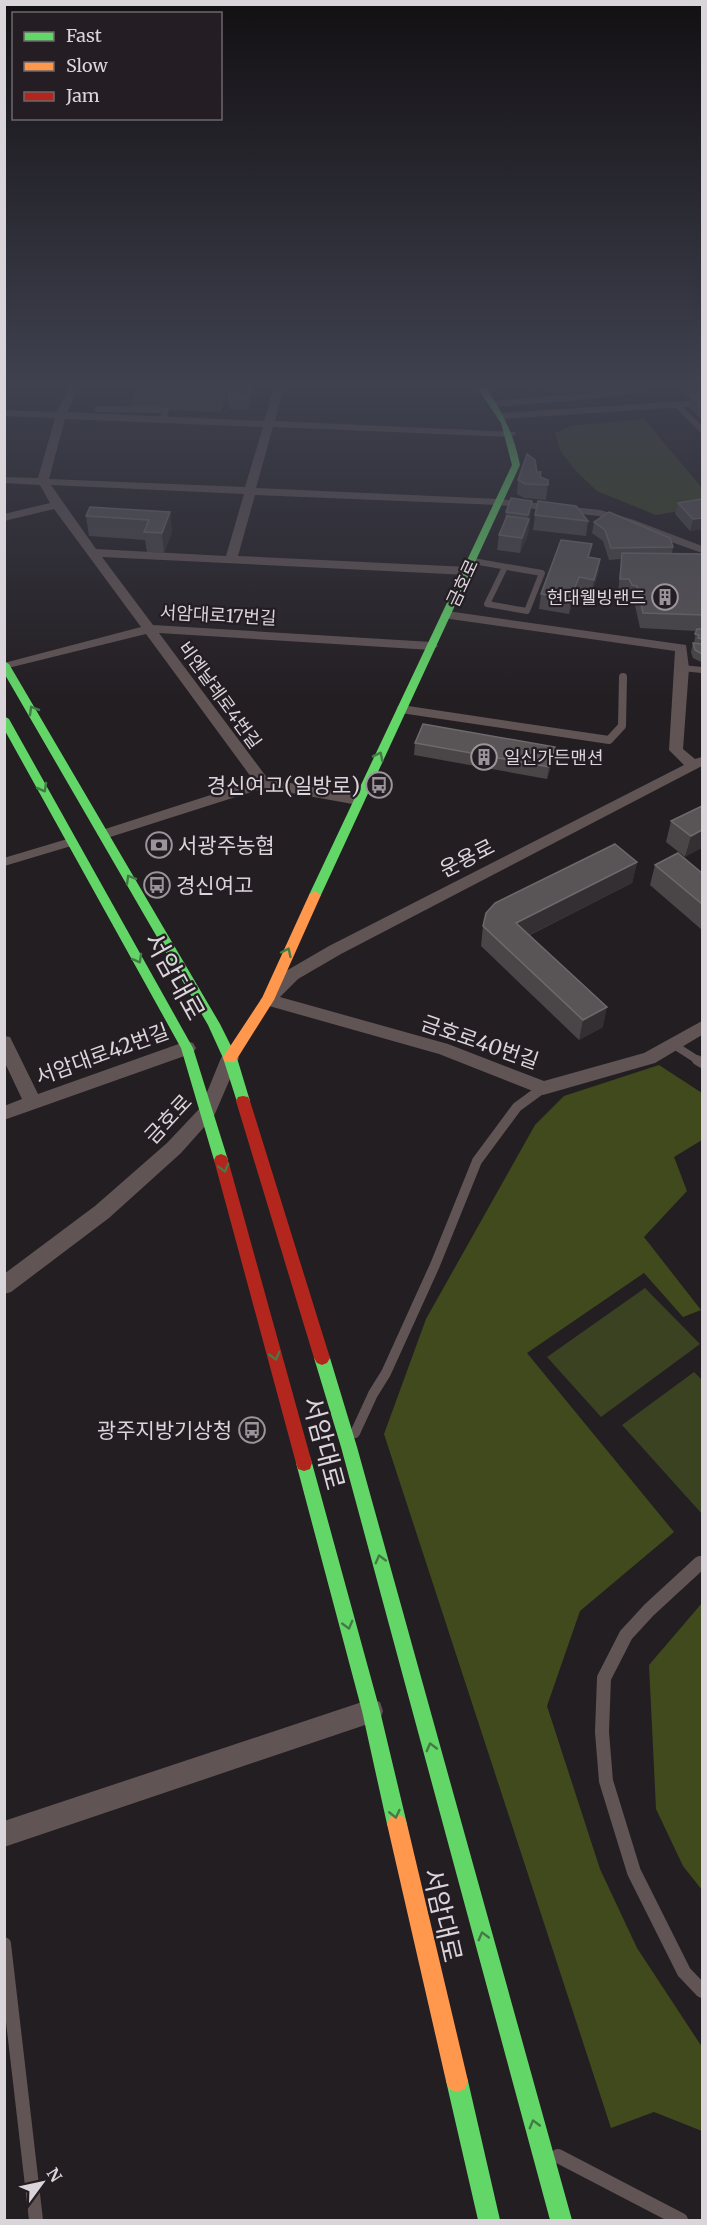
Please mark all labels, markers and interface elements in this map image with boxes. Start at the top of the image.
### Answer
legend [12,12,222,120]
text: Fast [66,24,102,47]
text: Slow [66,54,109,77]
text: Jam [65,84,100,107]
street label: 금호로 [441,556,483,610]
building icon: 현대웰빙랜드 [650,582,680,612]
place label: 현대웰빙랜드 [547,586,646,609]
street label: 서암대로17번길 [159,600,277,630]
street label: 비엔날레로4번길 [173,637,267,753]
one-way arrow [28,706,40,716]
building icon: 일신가든맨션 [469,742,499,772]
place label: 일신가든맨션 [504,746,603,769]
one-way arrow [372,752,384,763]
bus stop icon: 경신여고(일방로) [364,770,394,800]
place label: 경신여고(일방로) [207,772,360,799]
one-way arrow [36,782,47,792]
bank icon: 서광주농협 [144,830,174,860]
place label: 서광주농협 [178,832,275,859]
street label: 운용로 [435,833,499,883]
bus stop icon: 경신여고 [142,870,172,900]
place label: 경신여고 [176,872,253,899]
one-way arrow [126,875,137,885]
street label: 서암대로 [137,926,213,1026]
one-way arrow [280,948,292,959]
one-way arrow [131,953,142,963]
street label: 금호로40번길 [418,1009,542,1075]
street label: 서암대로42번길 [31,1017,173,1091]
street label: 금호로 [138,1089,198,1149]
one-way arrow [217,1162,229,1173]
one-way arrow [268,1350,280,1361]
street label: 서암대로 [296,1393,352,1493]
bus stop icon: 광주지방기상청 [237,1415,267,1445]
place label: 광주지방기상청 [97,1417,232,1444]
one-way arrow [375,1554,387,1565]
one-way arrow [341,1619,353,1630]
one-way arrow [426,1743,439,1753]
one-way arrow [388,1809,401,1819]
street label: 서암대로 [416,1865,470,1965]
one-way arrow [477,1931,490,1941]
one-way arrow [529,2119,541,2130]
north arrow [12,2153,72,2213]
text: N [43,2164,67,2186]

